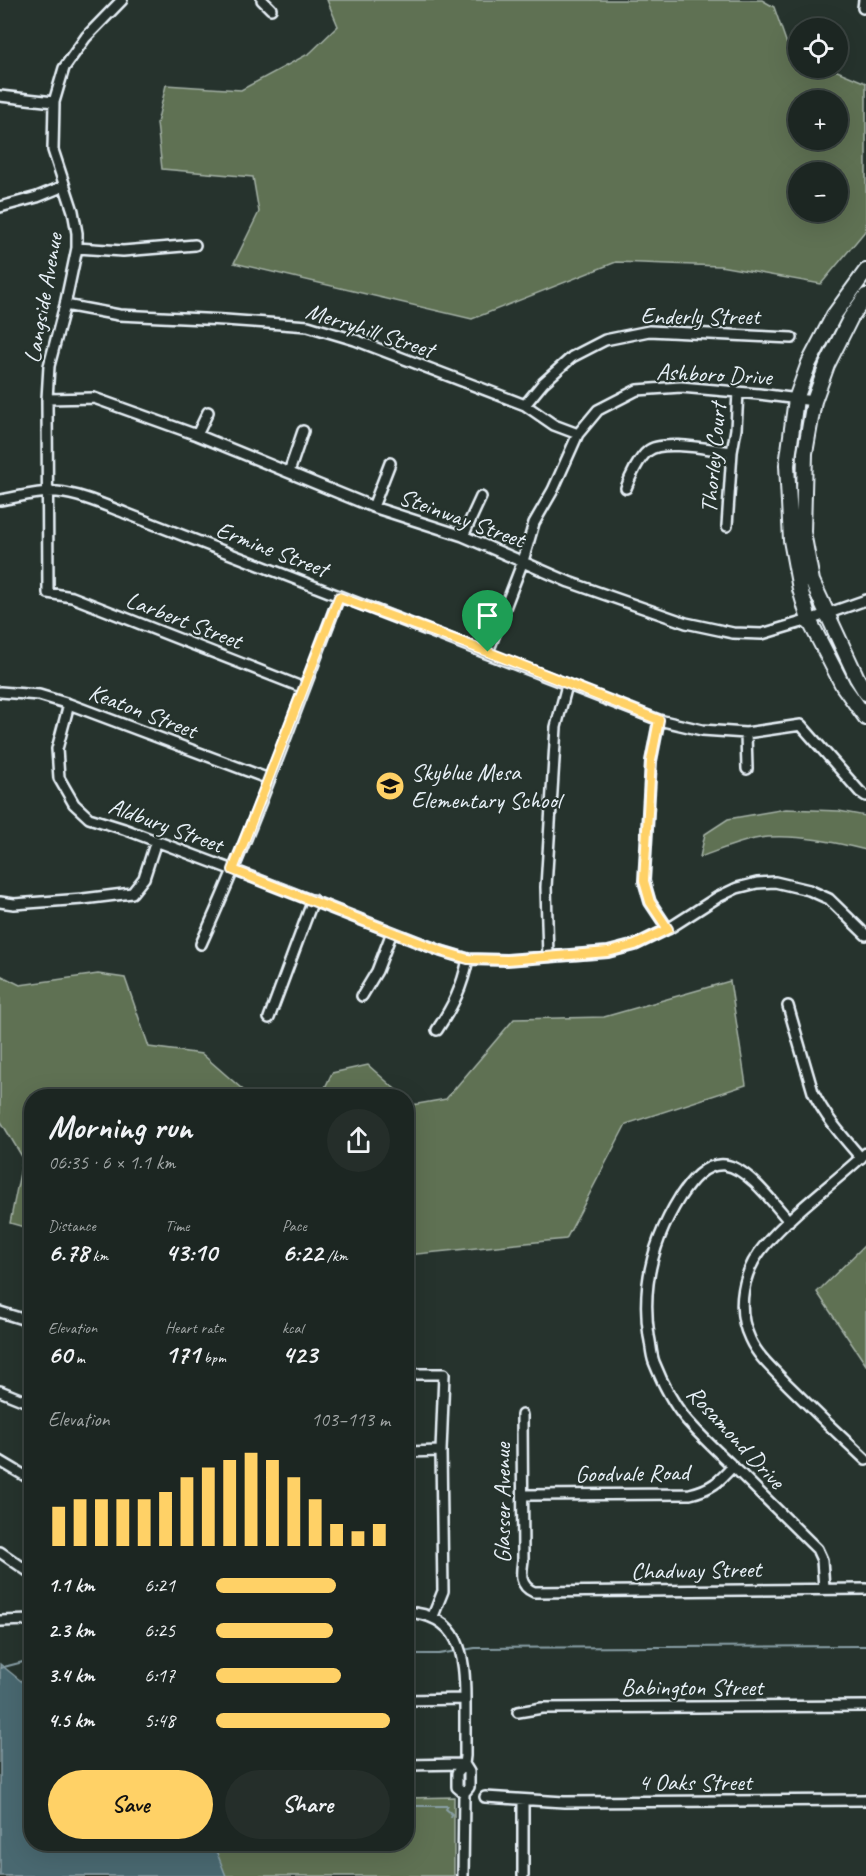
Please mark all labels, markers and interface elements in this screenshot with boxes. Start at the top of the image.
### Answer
map controls [788,18,848,222]
button: locate [788,18,848,78]
button: + [788,90,848,150]
button: − [788,162,848,222]
street label: Langside Avenue [17,229,70,365]
street label: Merryhill Street [302,295,440,366]
street label: Enderly Street [640,301,762,331]
street label: Ashboro Drive [656,356,775,392]
street label: Thorley Court [693,398,733,515]
street label: Steinway Street [395,481,531,555]
street label: Ermine Street [212,514,335,585]
street label: Larbert Street [122,584,248,657]
pin [462,590,513,652]
icon: arrive [471,599,504,632]
street label: Keaton Street [85,677,203,746]
place label: Skyblue Mesa Elementary School [411,757,565,815]
school or university icon: Skyblue Mesa Elementary School [374,770,406,802]
street label: Aldbury Street [105,791,229,860]
text: Morning run [48,1106,192,1148]
button: share [327,1109,390,1172]
text: 06:35 · 6 × 1.1 km [48,1150,175,1175]
text: Distance [48,1216,96,1236]
text: Time [165,1216,189,1236]
text: Pace [282,1216,307,1236]
text: 6.78 [48,1236,89,1269]
text: 43:10 [165,1236,217,1269]
text: 6:22 [282,1236,323,1269]
text: km [89,1246,108,1266]
text: /km [323,1246,348,1266]
text: Elevation [48,1318,97,1338]
text: Heart rate [165,1318,223,1338]
text: kcal [282,1318,303,1338]
text: 60 [48,1338,72,1371]
text: 171 [165,1338,200,1371]
text: 423 [282,1338,317,1371]
text: m [72,1348,85,1368]
text: bpm [200,1348,226,1368]
street label: Rosamond Drive [680,1379,793,1497]
text: Elevation [48,1407,110,1432]
text: 103–113 m [311,1407,390,1432]
street label: Glasser Avenue [487,1441,517,1563]
street label: Goodvale Road [575,1457,693,1489]
street label: Chadway Street [631,1554,763,1586]
text: 1.1 km [48,1573,95,1598]
text: 6:21 [144,1573,175,1598]
text: 2.3 km [48,1618,95,1643]
text: 6:25 [144,1618,175,1643]
text: 3.4 km [48,1663,95,1688]
text: 6:17 [144,1663,175,1688]
street label: Babington Street [621,1672,765,1702]
text: 4.5 km [48,1708,94,1733]
text: 5:48 [144,1708,175,1733]
street label: 4 Oaks Street [638,1767,754,1797]
button: Save [48,1770,213,1839]
button: Share [225,1770,390,1839]

